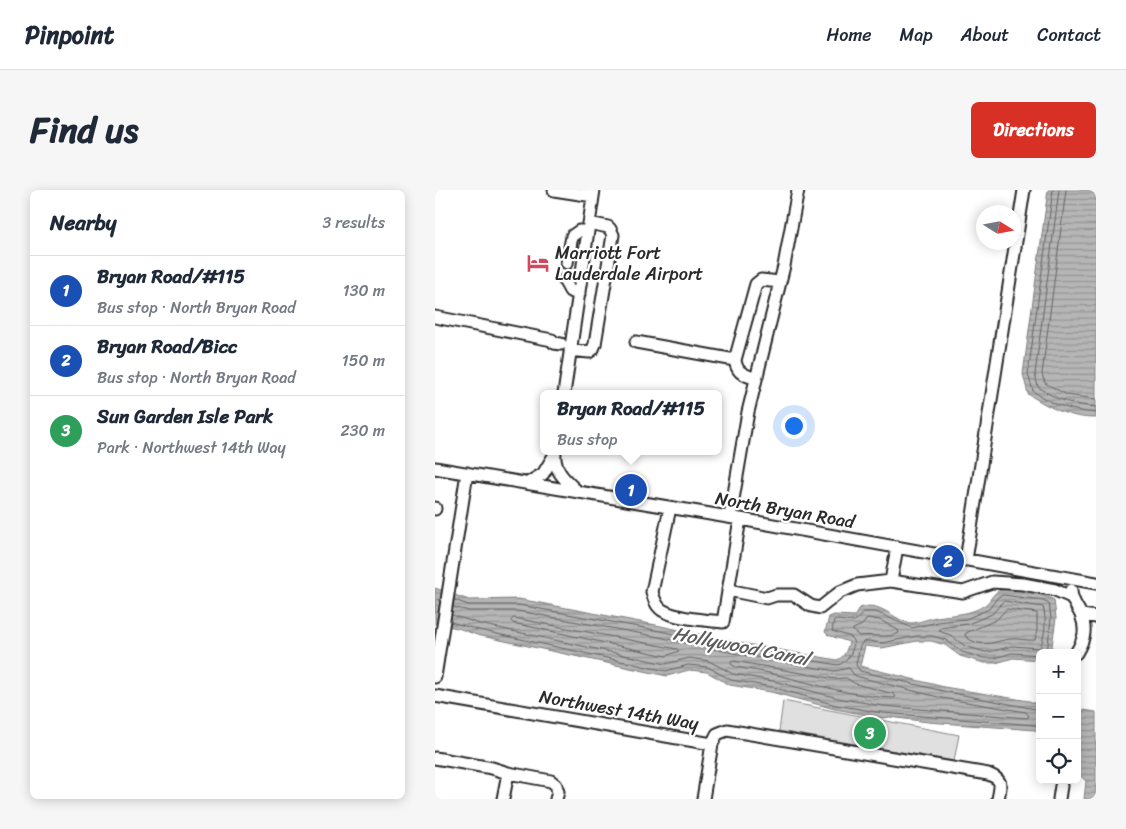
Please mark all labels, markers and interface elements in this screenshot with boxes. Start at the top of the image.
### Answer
text: Pinpoint [25,14,114,56]
text: Home [827,19,872,51]
text: Map [900,19,933,51]
text: About [961,19,1009,51]
text: Contact [1037,19,1101,51]
text: Find us [30,99,138,161]
button: Directions [971,102,1096,158]
text: Nearby [50,204,116,242]
north arrow [976,205,1021,250]
text: 3 results [322,208,385,237]
place label: Marriott Fort Lauderdale Airport [555,237,703,290]
hotel icon: Marriott Fort Lauderdale Airport [525,250,551,276]
text: Bryan Road/#115 [97,260,245,293]
text: 1 [63,276,69,305]
text: 130 m [343,276,385,305]
text: Bus stop · North Bryan Road [97,293,296,322]
text: Bryan Road/Bicc [97,330,238,363]
text: 2 [61,346,71,375]
text: 150 m [342,346,385,375]
text: Bus stop · North Bryan Road [97,363,296,392]
popup [540,390,722,455]
text: Bryan Road/#115 [557,392,705,425]
text: Sun Garden Isle Park [97,400,273,433]
your location [781,413,807,439]
text: 3 [62,416,70,445]
text: 230 m [340,416,385,445]
text: Bus stop [557,425,618,454]
text: Park · Northwest 14th Way [97,433,286,462]
pin: 1 [615,471,647,509]
street label: North Bryan Road [713,482,859,538]
pin: 2 [932,542,964,580]
water label: Hollywood Canal [670,617,816,676]
map controls [1036,649,1081,784]
button: + [1036,649,1081,694]
street label: Northwest 14th Way [537,680,702,740]
button: − [1036,694,1081,739]
pin: 3 [854,714,886,752]
button: locate [1036,739,1081,784]

